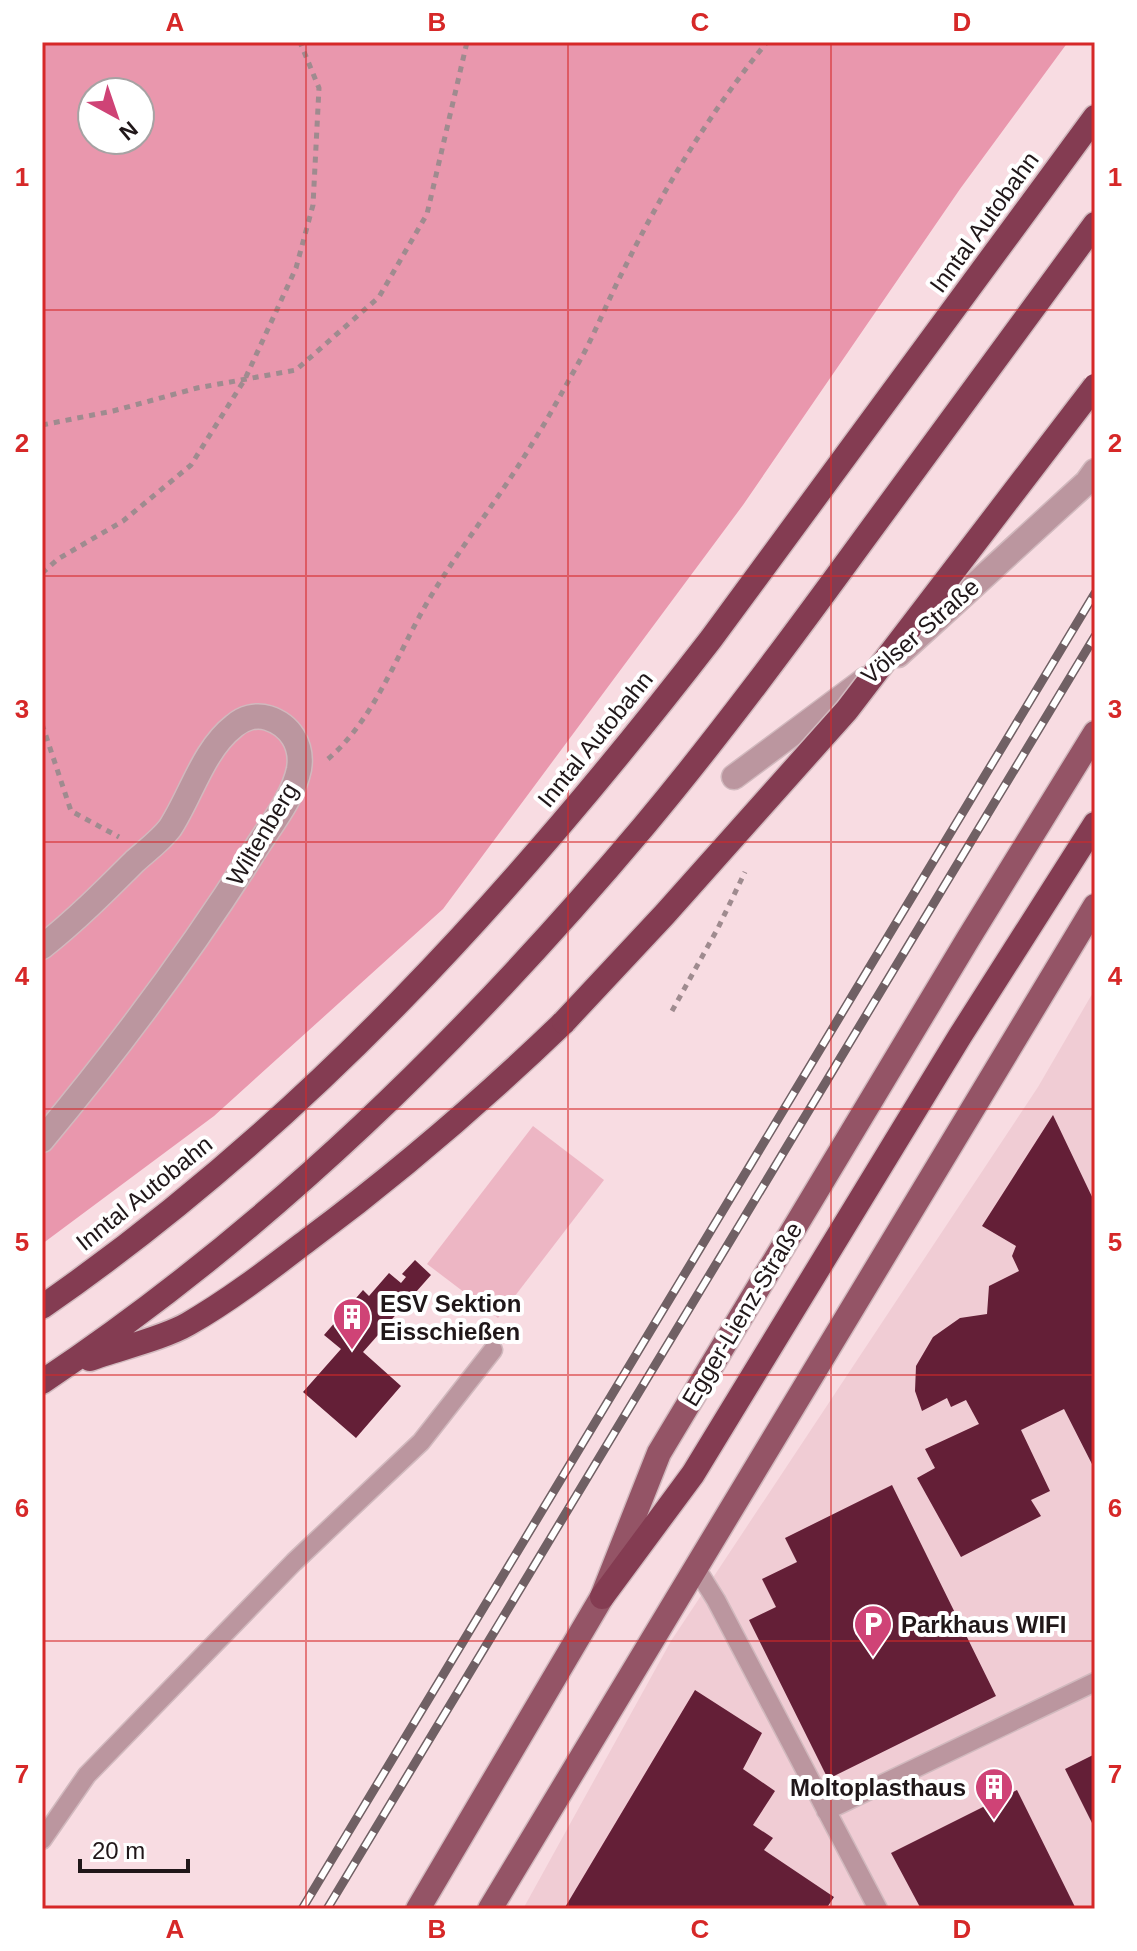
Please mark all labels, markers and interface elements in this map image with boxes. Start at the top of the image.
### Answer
text: A [166,7,185,37]
text: B [428,7,446,37]
text: C [691,7,710,37]
text: D [953,7,971,37]
north arrow [76,76,156,156]
text: N [114,116,143,146]
street label: Inntal Autobahn [924,147,1044,297]
text: 1 [15,162,29,192]
text: 1 [1108,162,1122,192]
text: 2 [15,428,29,458]
text: 2 [1108,428,1122,458]
street label: Völser Straße [856,573,984,689]
street label: Inntal Autobahn [532,666,658,812]
text: 3 [15,694,29,724]
text: 3 [1108,694,1122,724]
street label: Wiltenberg [221,778,303,890]
text: 4 [15,961,30,991]
text: 4 [1108,961,1123,991]
street label: Inntal Autobahn [71,1130,217,1256]
street label: Egger-Lienz-Straße [676,1217,808,1411]
text: 5 [15,1227,29,1257]
text: 5 [1108,1227,1122,1257]
place label: ESV Sektion Eisschießen [380,1290,521,1345]
building icon: ESV Sektion Eisschießen [331,1296,373,1351]
text: 6 [15,1493,29,1523]
text: 6 [1108,1493,1122,1523]
parking icon: Parkhaus WIFI [852,1603,894,1658]
place label: Parkhaus WIFI [901,1611,1066,1638]
text: 7 [15,1759,29,1789]
text: 7 [1108,1759,1122,1789]
building icon: Moltoplasthaus [973,1766,1015,1821]
place label: Moltoplasthaus [790,1774,966,1801]
scale bar [80,1823,188,1873]
text: 20 m [92,1837,145,1864]
text: A [166,1914,185,1944]
text: B [428,1914,446,1944]
text: C [691,1914,710,1944]
text: D [953,1914,971,1944]

